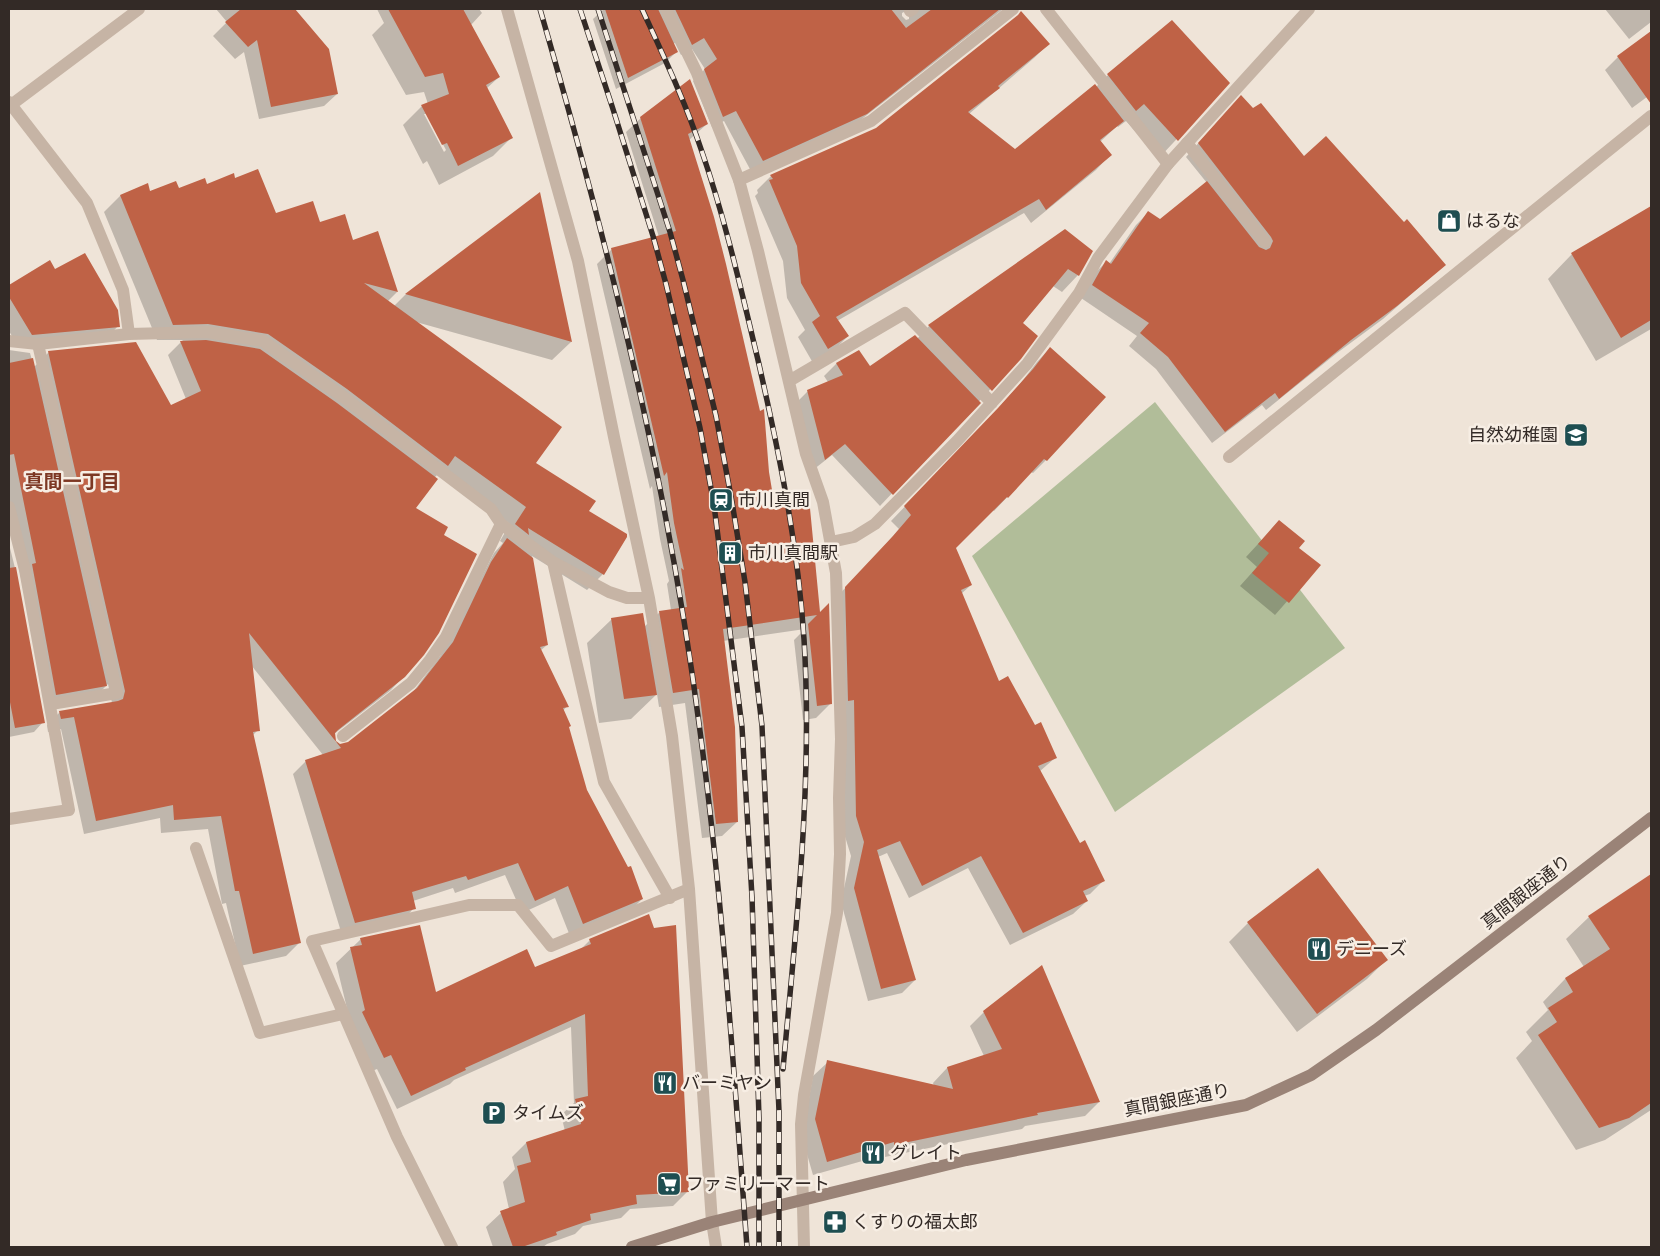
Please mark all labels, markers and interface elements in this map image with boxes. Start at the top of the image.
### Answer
shop icon: はるな [1436,208,1462,234]
place label: はるな [1466,208,1520,232]
place label: 自然幼稚園 [1468,422,1558,446]
school or university icon: 自然幼稚園 [1563,422,1589,448]
district label: 真間一丁目 [24,468,120,494]
station icon: 市川真間 [708,487,734,513]
place label: 市川真間 [738,487,810,511]
building icon: 市川真間駅 [717,540,743,566]
place label: 市川真間駅 [748,540,838,564]
street label: 真間銀座通り [1475,849,1575,934]
restaurant icon: デニーズ [1306,936,1332,962]
place label: デニーズ [1336,936,1407,960]
restaurant icon: バーミヤン [652,1070,678,1096]
place label: バーミヤン [682,1070,772,1094]
street label: 真間銀座通り [1122,1077,1232,1121]
parking icon: タイムズ [481,1100,507,1126]
place label: タイムズ [512,1100,584,1124]
restaurant icon: グレイト [860,1140,886,1166]
place label: グレイト [890,1140,962,1164]
supermarket icon: ファミリーマート [656,1171,682,1197]
place label: ファミリーマート [686,1171,830,1195]
pharmacy icon: くすりの福太郎 [822,1209,848,1235]
place label: くすりの福太郎 [852,1209,978,1233]

